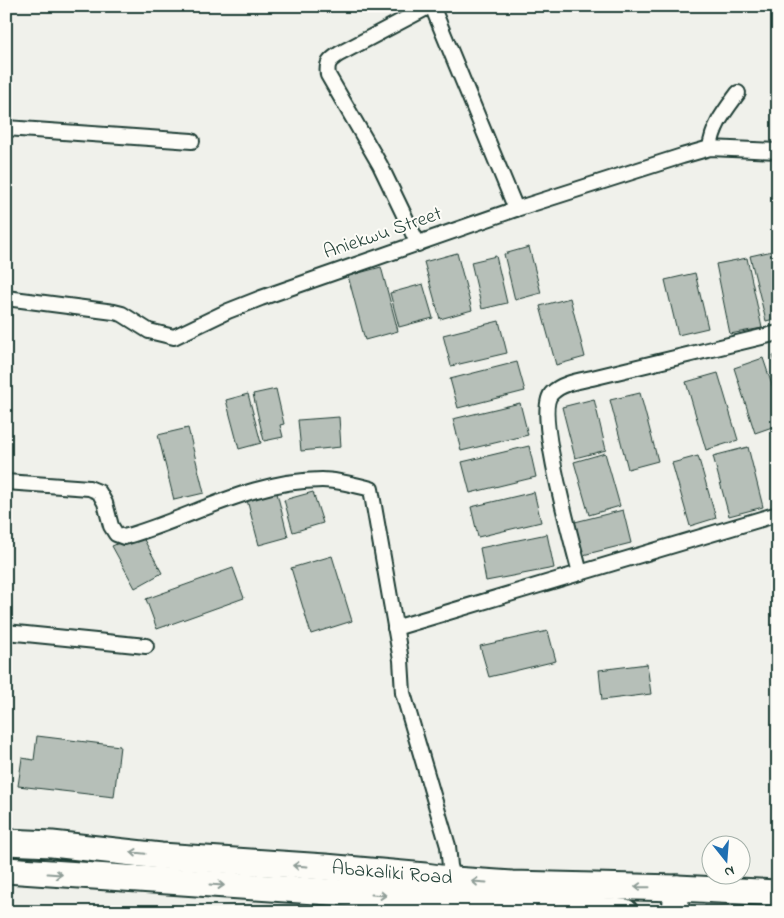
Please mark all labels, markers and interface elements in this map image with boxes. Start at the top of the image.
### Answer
street label: Aniekwu Street [320,200,446,268]
north arrow [702,836,752,886]
one-way arrow [130,848,146,858]
street label: Abakaliki Road [330,854,454,894]
text: N [722,860,737,882]
one-way arrow [292,861,308,870]
one-way arrow [47,869,63,878]
one-way arrow [472,877,488,886]
one-way arrow [209,880,225,889]
one-way arrow [634,882,650,892]
one-way arrow [371,891,387,900]

